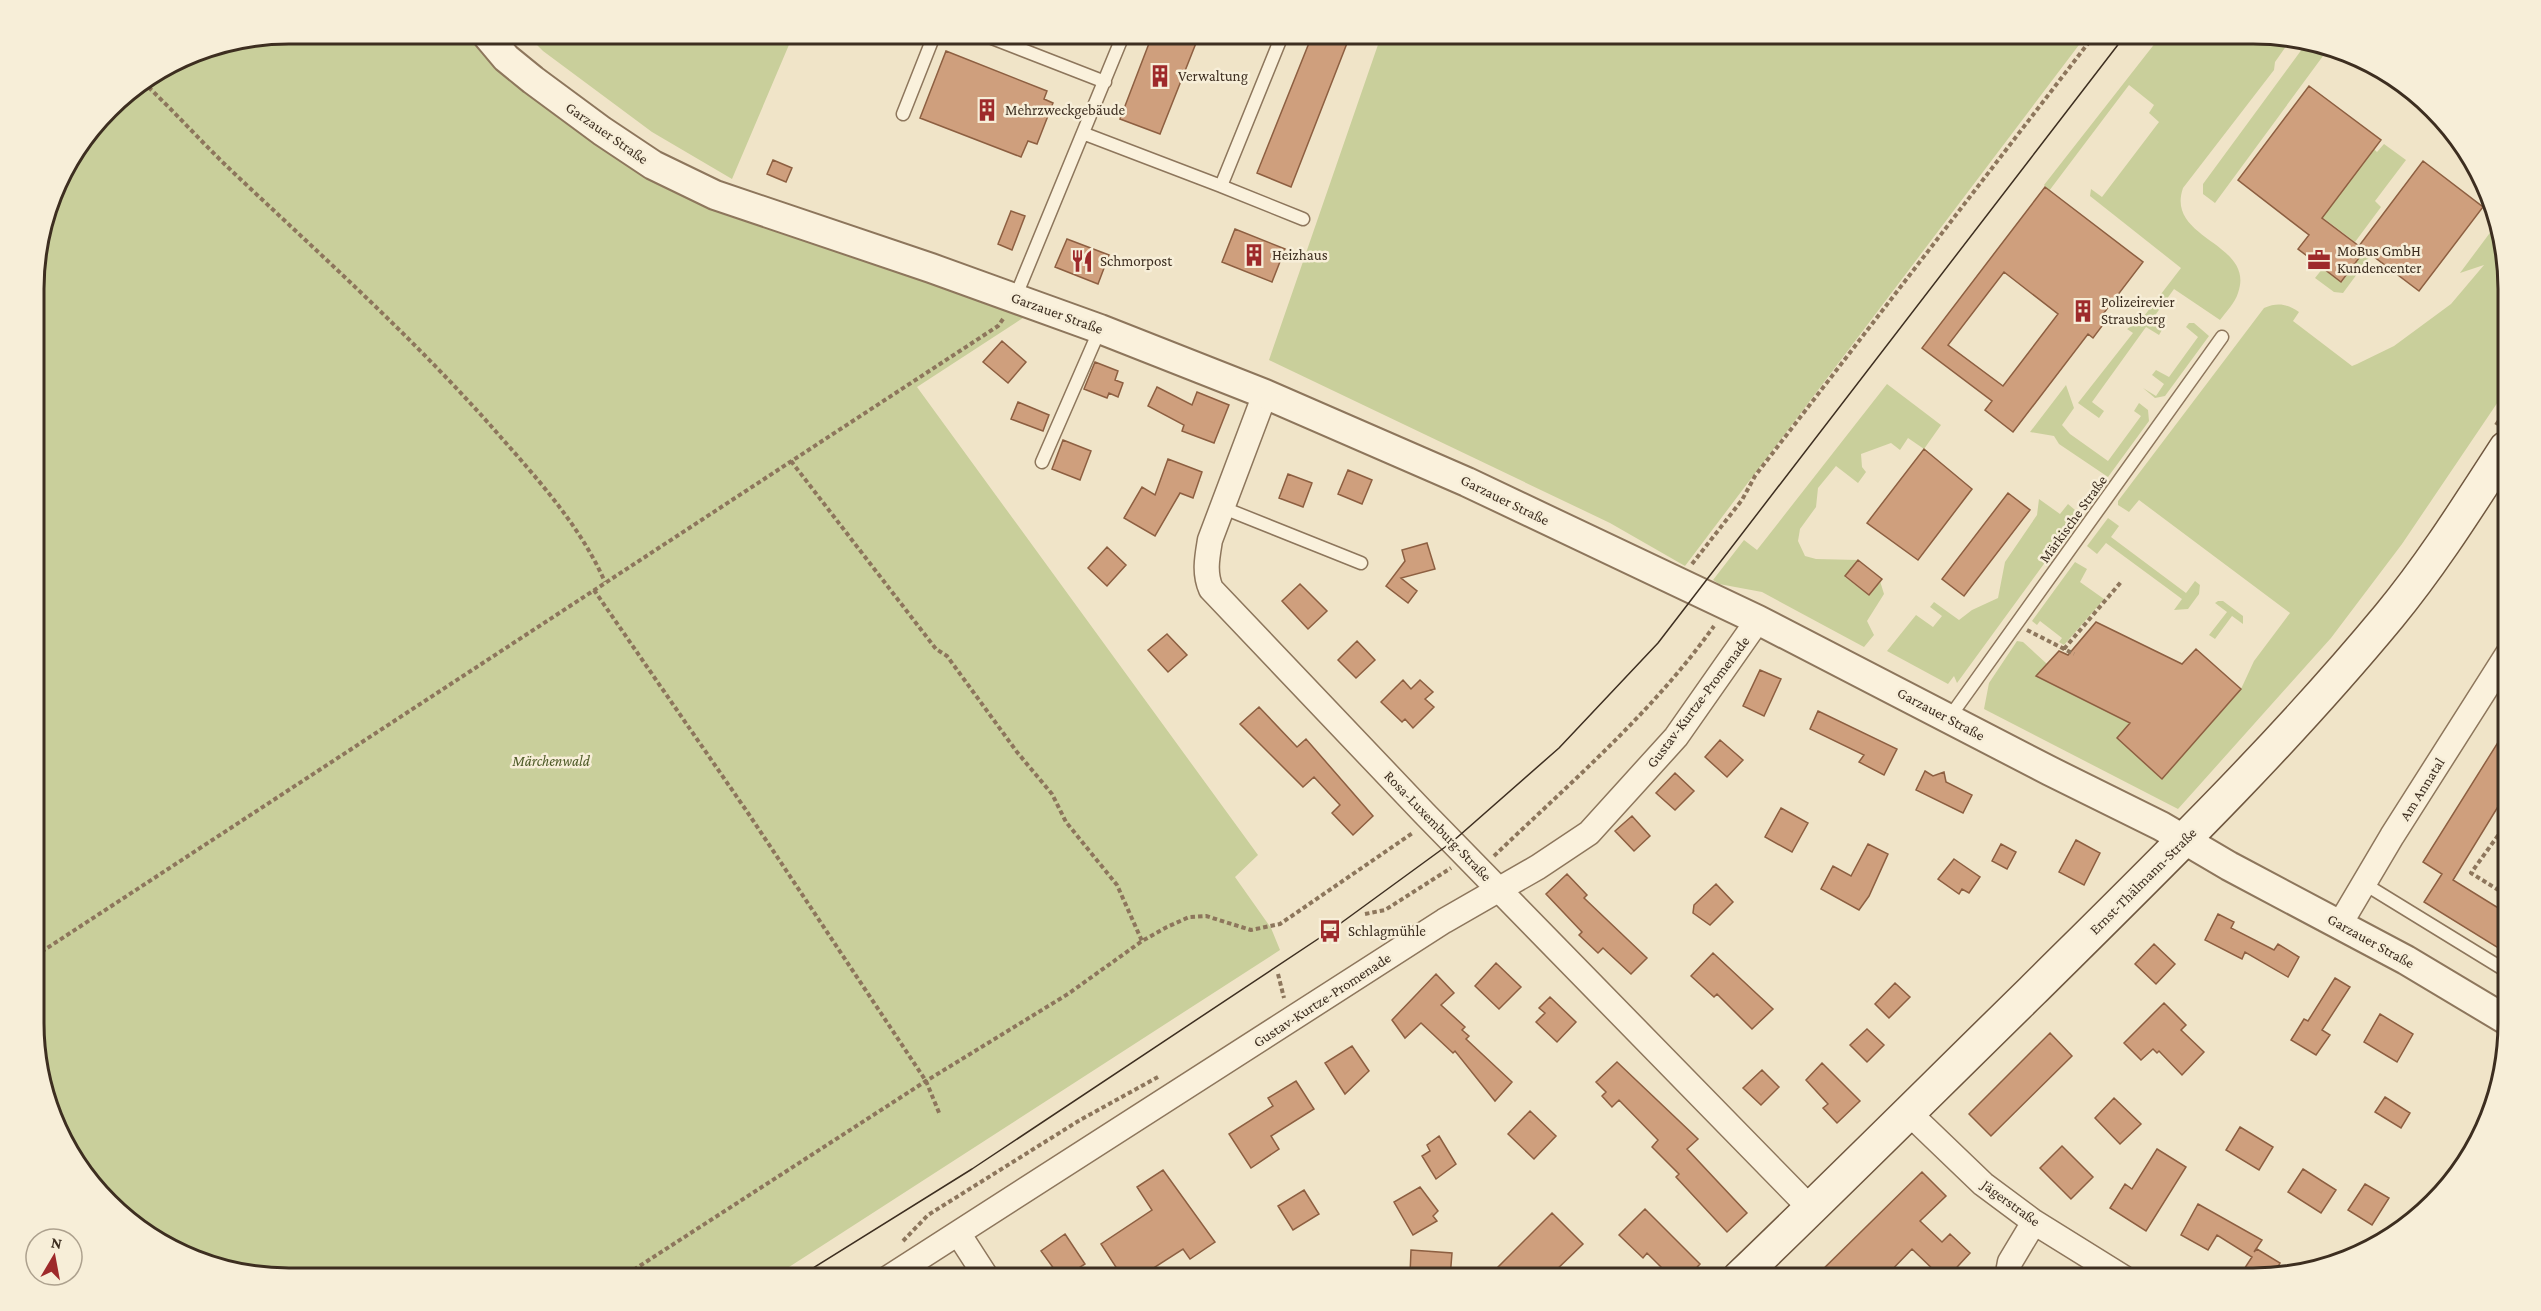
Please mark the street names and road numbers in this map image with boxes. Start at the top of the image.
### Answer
street label: Garzauer Straße [563,99,651,167]
street label: Garzauer Straße [1009,289,1106,337]
street label: Garzauer Straße [1458,472,1552,529]
street label: Märkische Straße [2036,472,2110,566]
street label: Gustav-Kurtze-Promenade [1643,633,1753,771]
street label: Garzauer Straße [1895,684,1988,744]
street label: Am Annatal [2396,755,2448,823]
street label: Rosa-Luxemburg-Straße [1380,768,1495,885]
street label: Ernst-Thälmann-Straße [2086,824,2200,938]
street label: Garzauer Straße [2325,911,2417,972]
street label: Gustav-Kurtze-Promenade [1250,949,1394,1050]
street label: Jägerstraße [1977,1175,2044,1231]

